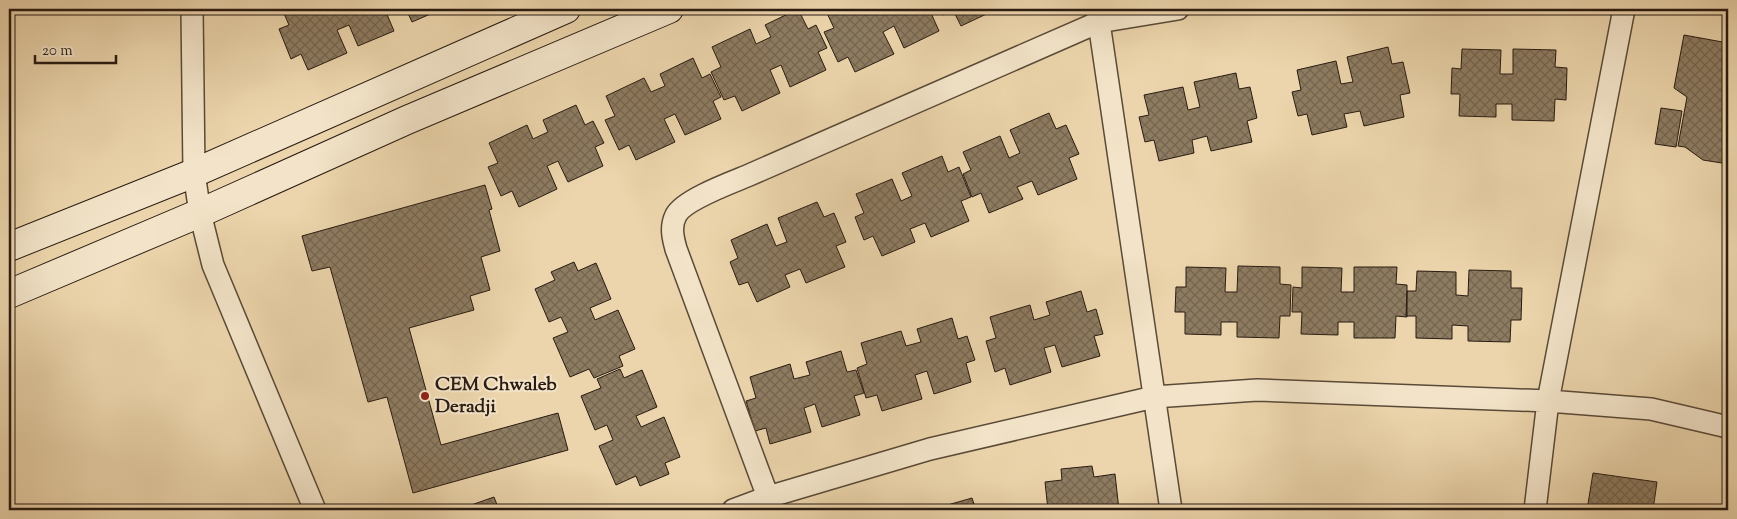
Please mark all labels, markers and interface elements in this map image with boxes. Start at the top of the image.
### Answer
scale bar [35,32,116,64]
text: 20 m [42,41,73,62]
place label: CEM Chwaleb Deradji [435,372,557,421]
marker: CEM Chwaleb Deradji [419,390,431,402]

